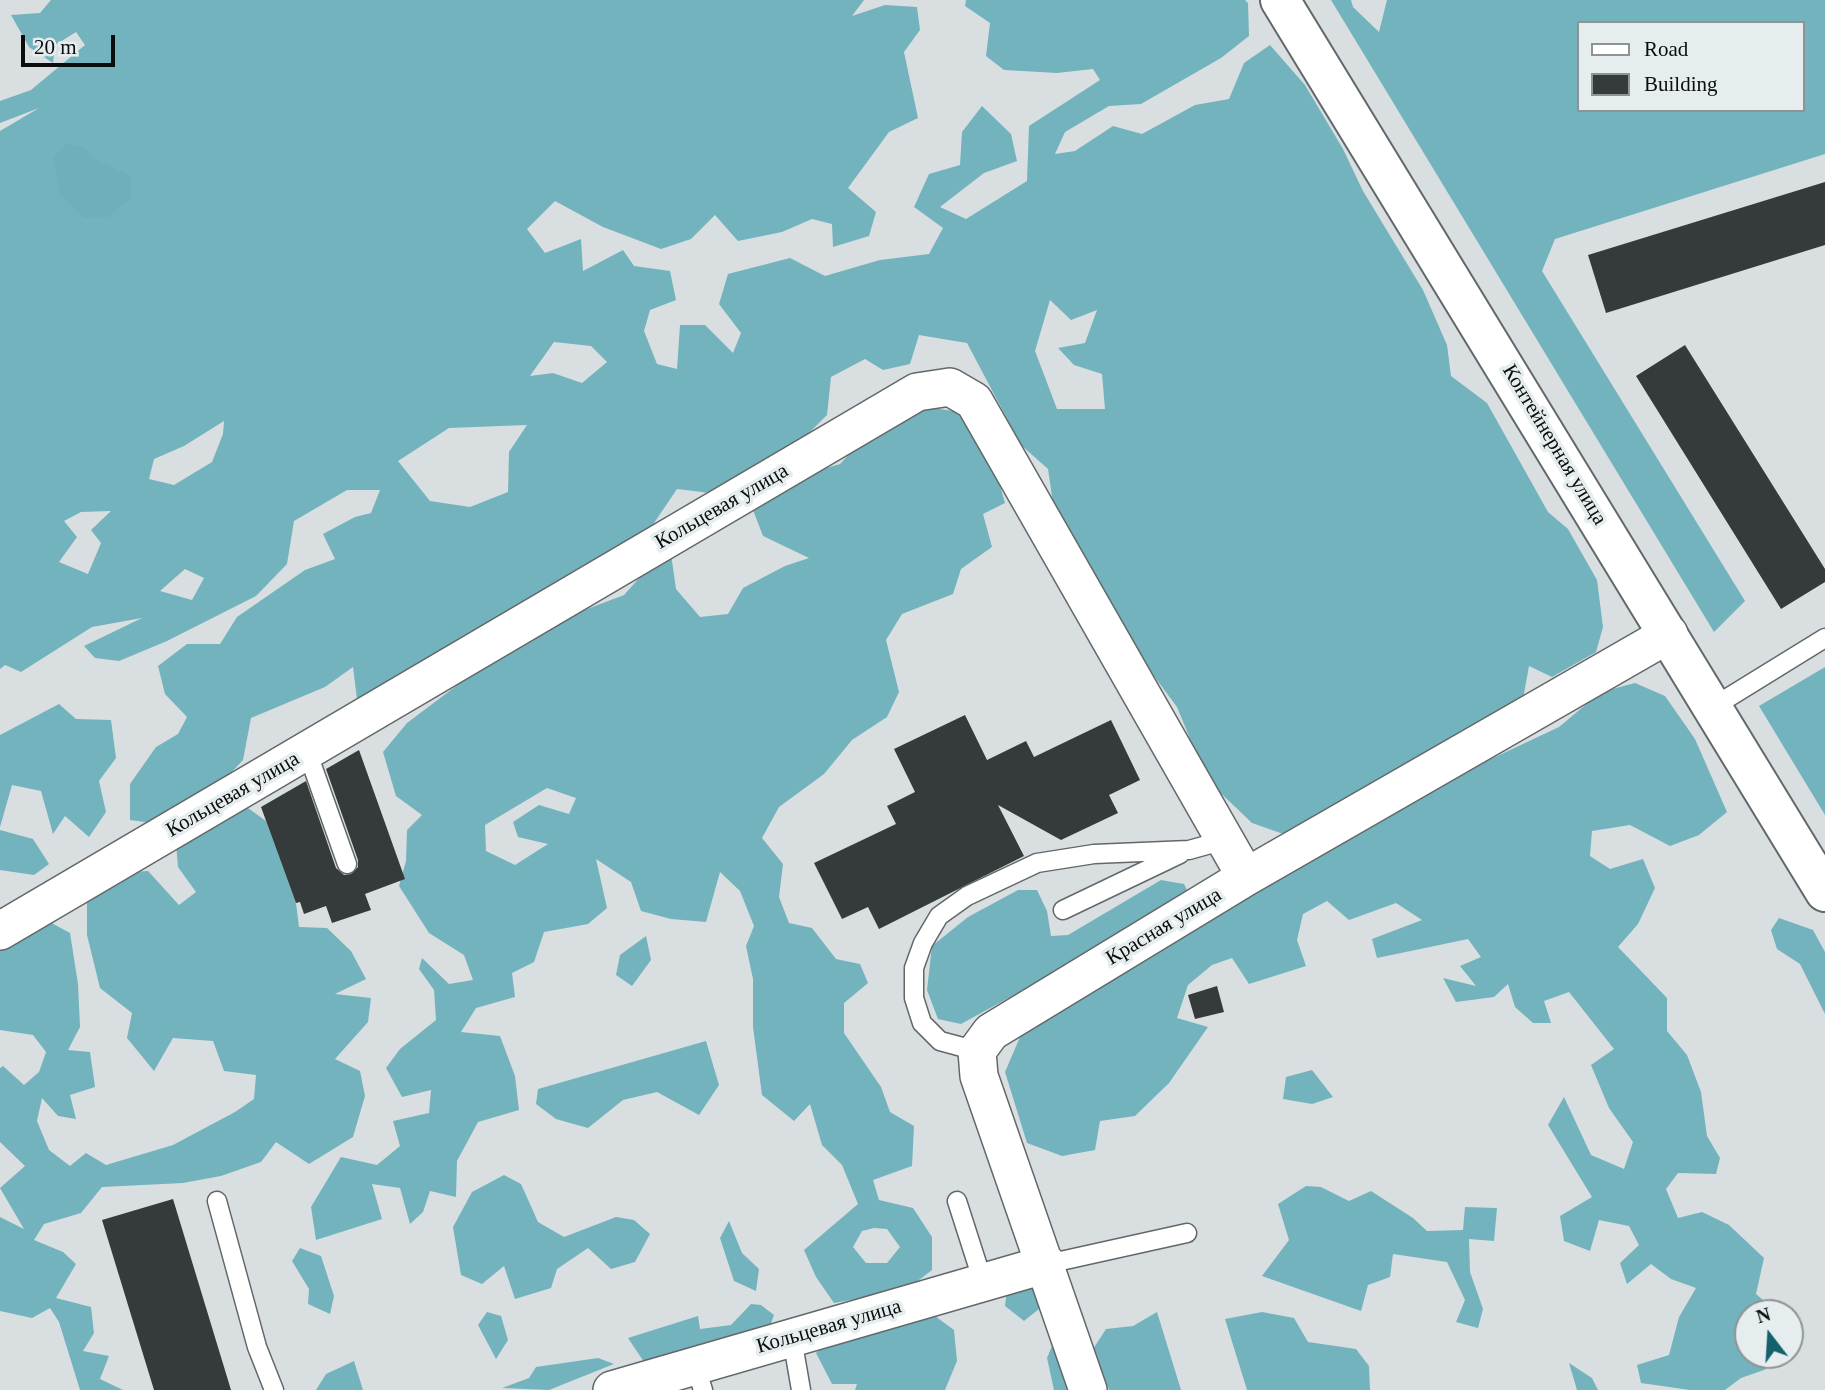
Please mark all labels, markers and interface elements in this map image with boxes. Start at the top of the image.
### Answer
scale bar [24,21,119,65]
legend [1576,21,1804,112]
text: 20 m [34,35,77,59]
text: Road [1644,37,1688,61]
text: Building [1644,72,1718,96]
street label: Контейнерная улица [1496,360,1612,530]
street label: Кольцевая улица [651,459,793,555]
street label: Кольцевая улица [162,747,304,843]
street label: Красная улица [1102,883,1226,971]
street label: Кольцевая улица [754,1294,904,1360]
north arrow [1734,1299,1804,1369]
text: N [1754,1303,1773,1327]

